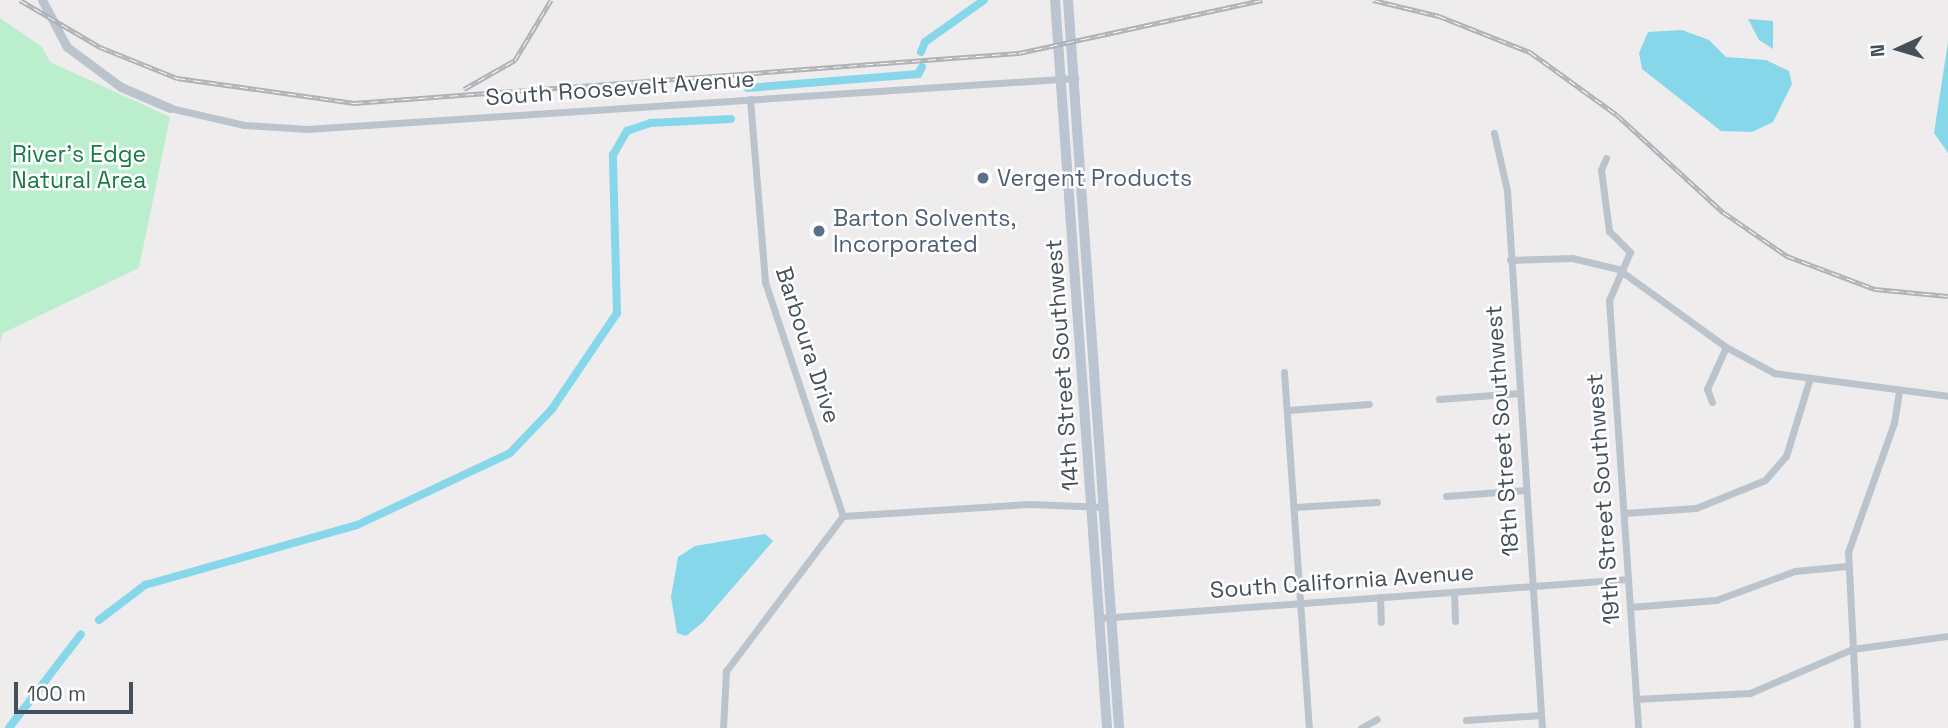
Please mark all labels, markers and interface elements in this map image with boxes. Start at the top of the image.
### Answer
north arrow [1864,14,1934,84]
text: N [1865,43,1890,58]
street label: South Roosevelt Avenue [484,65,756,111]
park label: River's Edge Natural Area [11,140,147,194]
place label: Vergent Products [997,164,1192,192]
marker: Vergent Products [975,170,991,186]
place label: Barton Solvents, Incorporated [833,204,1016,258]
marker: Barton Solvents, Incorporated [811,223,827,239]
street label: 14th Street Southwest [1039,238,1085,492]
street label: Barboura Drive [770,263,846,427]
street label: 18th Street Southwest [1479,304,1525,558]
street label: 19th Street Southwest [1580,372,1626,626]
street label: South California Avenue [1209,558,1475,604]
scale bar [18,668,136,712]
text: 100 m [27,680,86,707]

